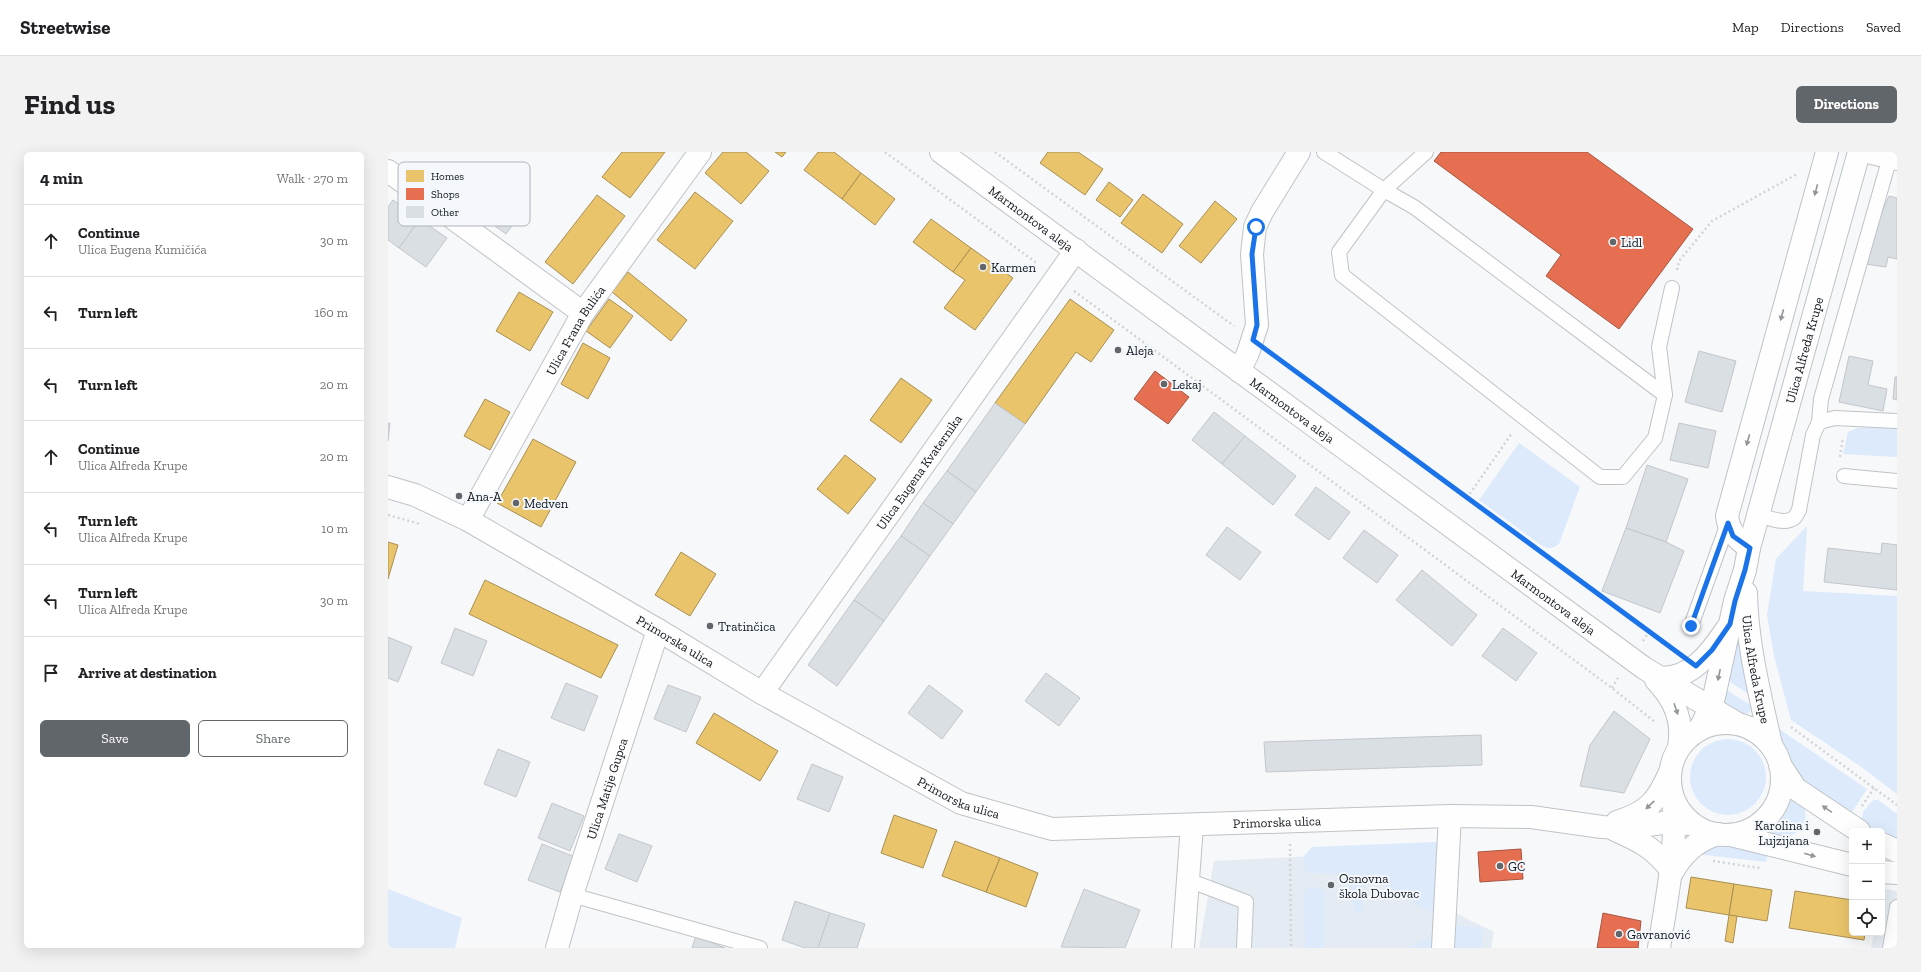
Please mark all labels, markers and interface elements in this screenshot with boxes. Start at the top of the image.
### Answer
text: Streetwise [20,16,110,39]
text: Map [1732,19,1759,36]
text: Directions [1781,19,1844,36]
text: Saved [1866,19,1901,36]
button: Directions [1796,86,1897,123]
text: Find us [24,88,115,121]
legend [398,162,530,226]
text: 4 min [40,168,83,188]
text: Homes [431,170,464,183]
text: Walk · 270 m [277,171,348,186]
street label: Marmontova aleja [986,183,1077,255]
one-way arrow [1813,184,1819,196]
text: Shops [431,188,460,201]
text: Other [431,206,459,219]
route start [1247,218,1265,236]
text: Continue [78,224,140,242]
icon: ahead [40,230,62,252]
text: 30 m [320,233,348,248]
place label: Lidl [1621,235,1643,250]
marker: Lidl [1608,237,1618,247]
text: Ulica Eugena Kumičića [78,242,207,257]
place label: Karmen [991,260,1036,275]
marker: Karmen [978,262,988,272]
street label: Ulica Frana Bulića [543,282,609,378]
street label: Ulica Alfreda Krupe [1782,295,1826,405]
icon: left [40,302,62,324]
text: Turn left [78,304,138,322]
text: 160 m [314,305,348,320]
one-way arrow [1779,309,1785,321]
place label: Aleja [1126,343,1154,359]
marker: Aleja [1113,345,1123,355]
icon: left [40,374,62,396]
street label: Marmontova aleja [1247,374,1338,447]
text: Turn left [78,376,138,394]
text: 20 m [320,377,348,392]
place label: Lekaj [1172,377,1202,393]
marker: Lekaj [1159,379,1169,389]
street label: Ulica Eugena Kvaternika [873,411,965,533]
one-way arrow [1745,435,1751,447]
text: Continue [78,440,140,458]
icon: ahead [40,446,62,468]
text: 20 m [320,449,348,464]
text: Ulica Alfreda Krupe [78,458,188,473]
place label: Ana-A [467,489,502,504]
marker: Ana-A [454,491,464,501]
place label: Medven [524,496,569,511]
marker: Medven [511,498,521,508]
text: Turn left [78,512,138,530]
icon: left [40,518,62,540]
text: 10 m [321,521,348,536]
text: Ulica Alfreda Krupe [78,530,188,545]
street label: Marmontova aleja [1508,566,1599,638]
text: Turn left [78,584,138,602]
icon: left [40,590,62,612]
text: 30 m [320,593,348,608]
text: Ulica Alfreda Krupe [78,602,188,617]
street label: Primorska ulica [634,612,718,671]
street label: Ulica Alfreda Krupe [1739,614,1773,725]
route end [1682,617,1700,635]
place label: Tratinčica [718,619,776,634]
marker: Tratinčica [705,621,715,631]
icon: arrive [40,662,62,684]
text: Arrive at destination [78,664,217,682]
one-way arrow [1716,669,1722,681]
one-way arrow [1673,704,1679,716]
button: Save [40,720,190,757]
button: Share [198,720,348,757]
street label: Ulica Matije Gupca [584,735,631,841]
street label: Primorska ulica [915,773,1002,822]
one-way arrow [1645,800,1655,810]
one-way arrow [1821,805,1832,813]
street label: Primorska ulica [1233,813,1322,831]
place label: Karolina i Lujzijana [1755,818,1810,849]
marker: Karolina i Lujzijana [1812,827,1822,837]
map controls [1849,828,1885,936]
button: + [1849,828,1885,864]
one-way arrow [1804,852,1816,858]
place label: GC [1508,859,1525,874]
marker: GC [1495,861,1505,871]
button: − [1849,864,1885,900]
place label: Osnovna škola Dubovac [1339,871,1419,901]
marker: Osnovna škola Dubovac [1326,880,1336,890]
button: locate [1849,900,1885,936]
place label: Gavranović [1627,927,1691,942]
marker: Gavranović [1614,929,1624,939]

